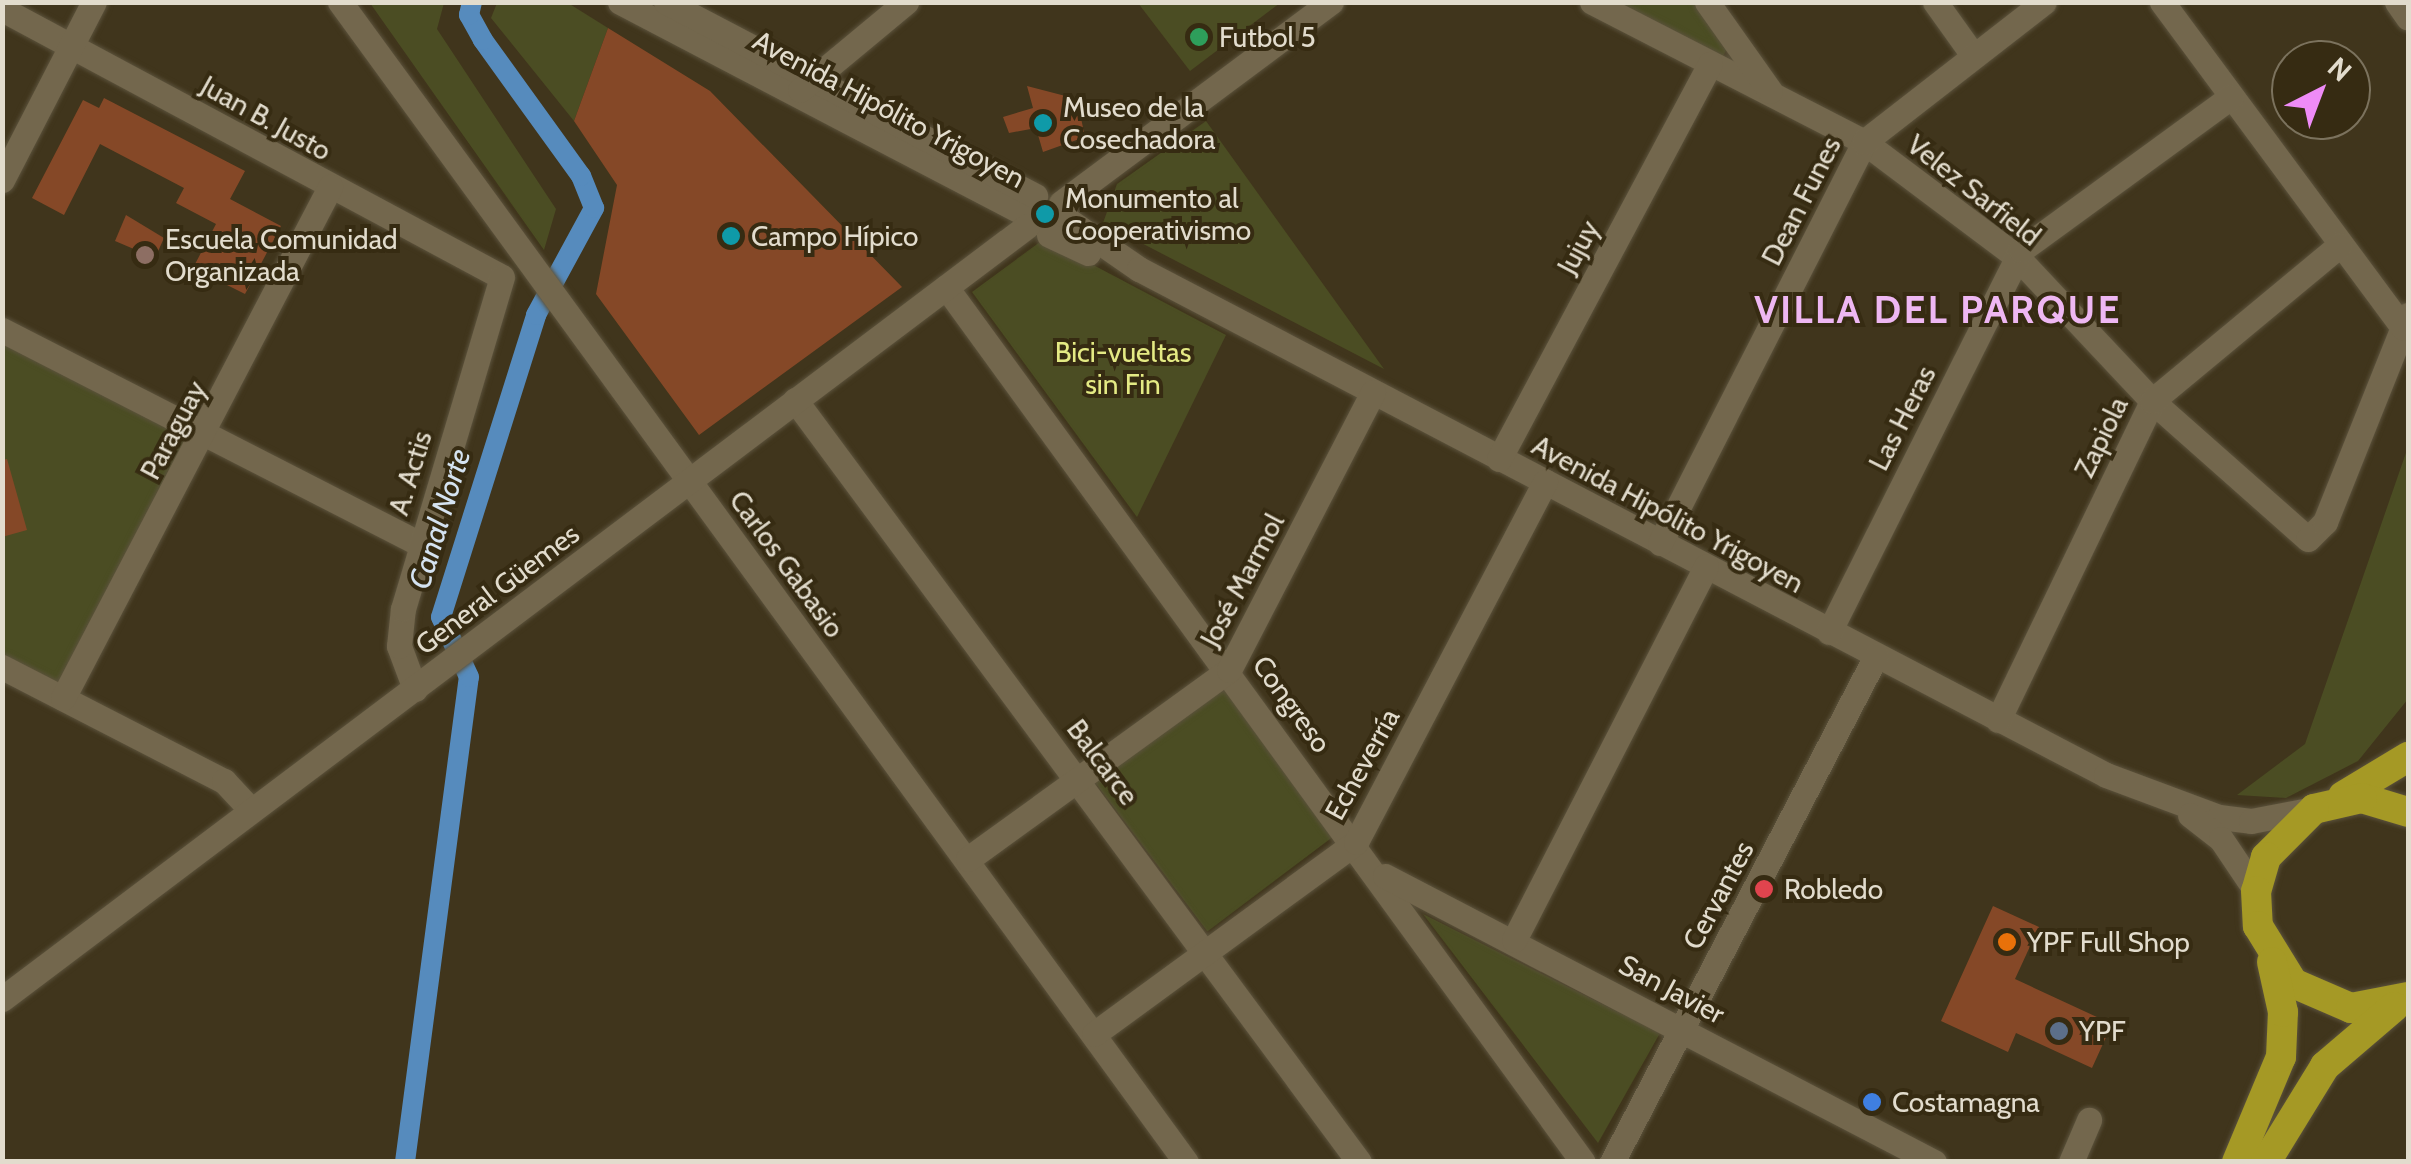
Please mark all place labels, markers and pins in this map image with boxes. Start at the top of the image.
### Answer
place label: Futbol 5 [1219,20,1316,54]
marker: Futbol 5 [1188,26,1210,48]
place label: Museo de la Cosechadora [1063,90,1216,156]
marker: Museo de la Cosechadora [1032,112,1054,134]
place label: Monumento al Cooperativismo [1065,181,1251,247]
marker: Monumento al Cooperativismo [1034,203,1056,225]
place label: Campo Hípico [751,219,918,253]
place label: Escuela Comunidad Organizada [165,222,398,288]
marker: Campo Hípico [720,225,742,247]
marker: Escuela Comunidad Organizada [134,244,156,266]
place label: Robledo [1784,872,1883,906]
marker: Robledo [1753,878,1775,900]
place label: YPF Full Shop [2027,925,2190,959]
marker: YPF Full Shop [1996,931,2018,953]
place label: YPF [2079,1014,2126,1048]
marker: YPF [2048,1020,2070,1042]
place label: Costamagna [1892,1085,2040,1119]
marker: Costamagna [1861,1091,1883,1113]

